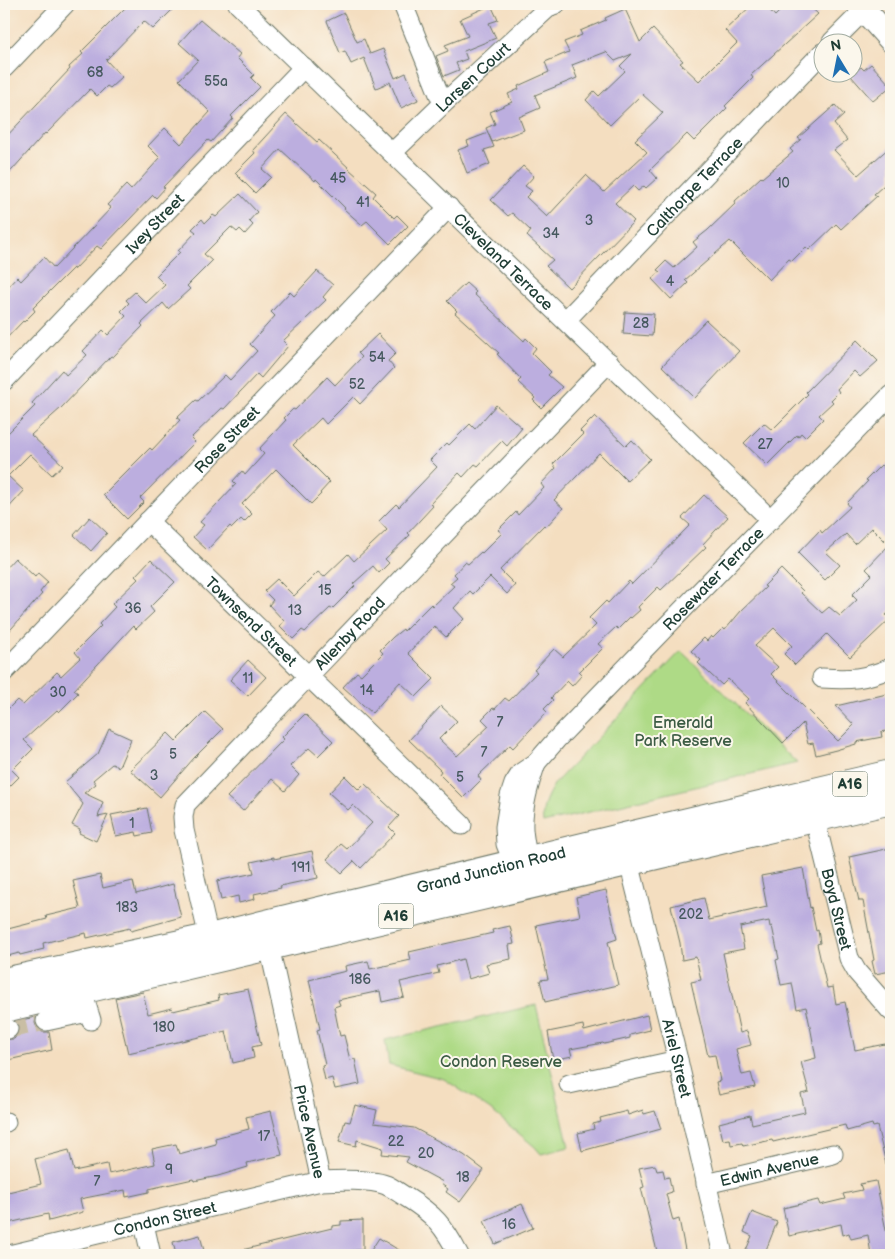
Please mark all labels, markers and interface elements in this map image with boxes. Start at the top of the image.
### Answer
north arrow [812,32,862,82]
text: N [829,36,842,55]
street label: Larsen Court [432,39,515,117]
house number: 68 [87,64,103,81]
house number: 55a [204,73,228,90]
street label: Calthorpe Terrace [643,133,748,241]
house number: 45 [330,170,346,187]
house number: 10 [776,175,790,192]
street label: Ivey Street [123,190,189,258]
house number: 41 [356,194,370,211]
street label: Cleveland Terrace [449,210,557,315]
house number: 3 [585,212,593,229]
house number: 34 [542,225,560,242]
house number: 4 [666,273,675,290]
house number: 28 [633,315,649,332]
house number: 54 [369,349,386,366]
house number: 52 [349,376,366,393]
street label: Rose Street [191,403,264,478]
house number: 27 [757,436,773,453]
street label: Rosewater Terrace [659,523,769,635]
street label: Townsend Street [201,574,300,671]
house number: 15 [318,582,332,599]
street label: Allenby Road [311,594,390,675]
house number: 36 [124,600,142,617]
house number: 13 [288,602,302,619]
house number: 11 [243,670,253,687]
house number: 14 [360,682,374,699]
house number: 30 [50,684,66,701]
house number: 7 [497,714,504,731]
park label: Emerald Park Reserve [634,714,732,751]
house number: 7 [481,744,488,761]
house number: 5 [169,746,177,763]
house number: 3 [150,767,158,784]
house number: 5 [456,769,464,786]
road number: A16 [832,772,868,796]
house number: 1 [129,815,135,832]
street label: Grand Junction Road [415,843,568,898]
house number: 191 [292,859,310,876]
street label: Boyd Street [816,866,855,952]
house number: 183 [116,899,138,916]
road number: A16 [378,904,414,928]
house number: 202 [679,906,704,923]
house number: 186 [349,971,372,988]
street label: Ariel Street [657,1017,694,1100]
house number: 180 [153,1019,175,1036]
park label: Condon Reserve [440,1053,563,1072]
street label: Price Avenue [289,1083,328,1181]
house number: 17 [258,1128,270,1145]
house number: 22 [388,1133,405,1150]
house number: 20 [418,1145,434,1162]
street label: Edwin Avenue [718,1150,821,1191]
house number: 9 [165,1161,173,1178]
house number: 18 [456,1169,470,1186]
house number: 7 [94,1173,101,1190]
street label: Condon Street [112,1198,218,1241]
house number: 16 [502,1216,516,1233]

